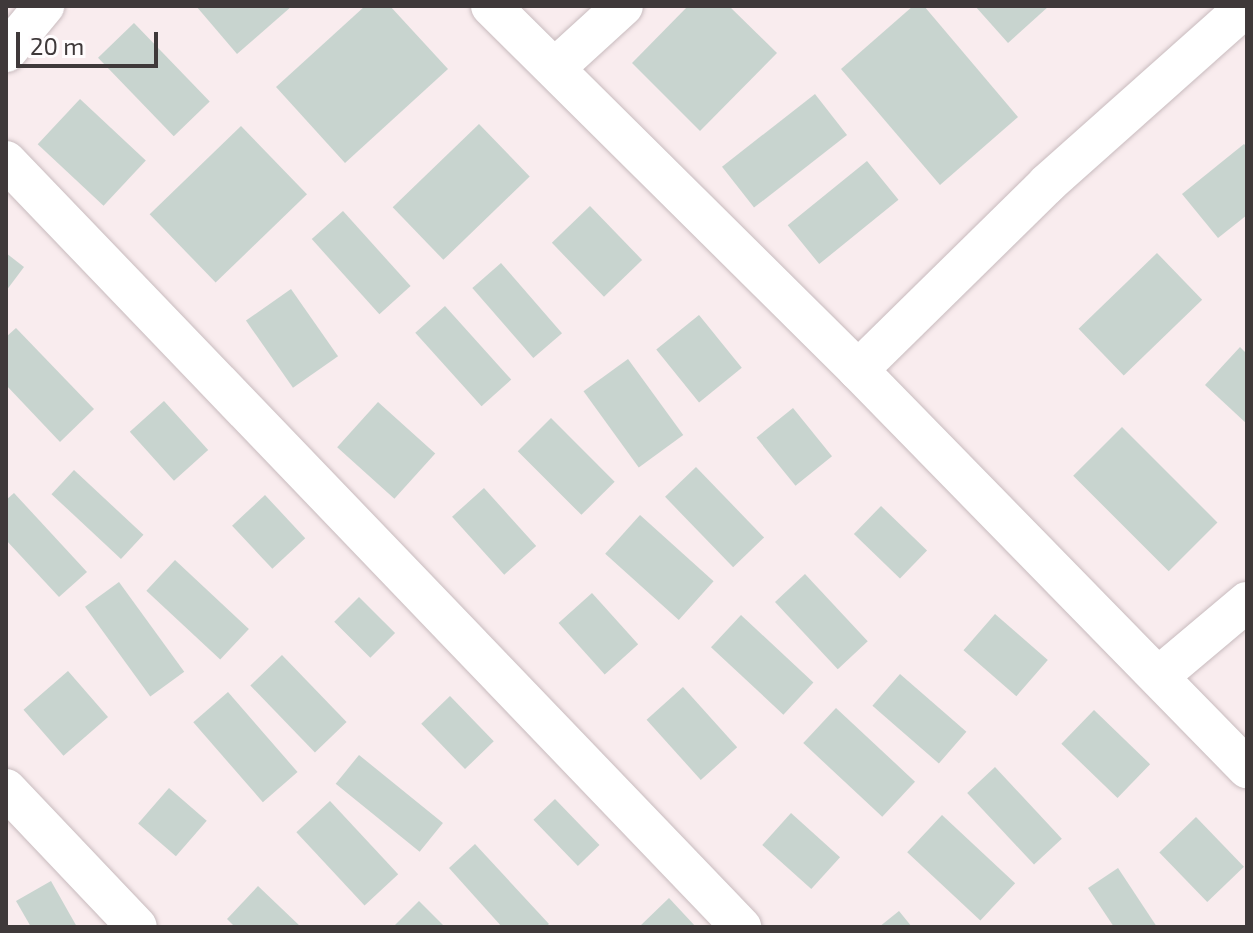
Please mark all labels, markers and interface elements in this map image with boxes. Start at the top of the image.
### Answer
scale bar [20,16,162,66]
text: 20 m [30,31,84,60]

